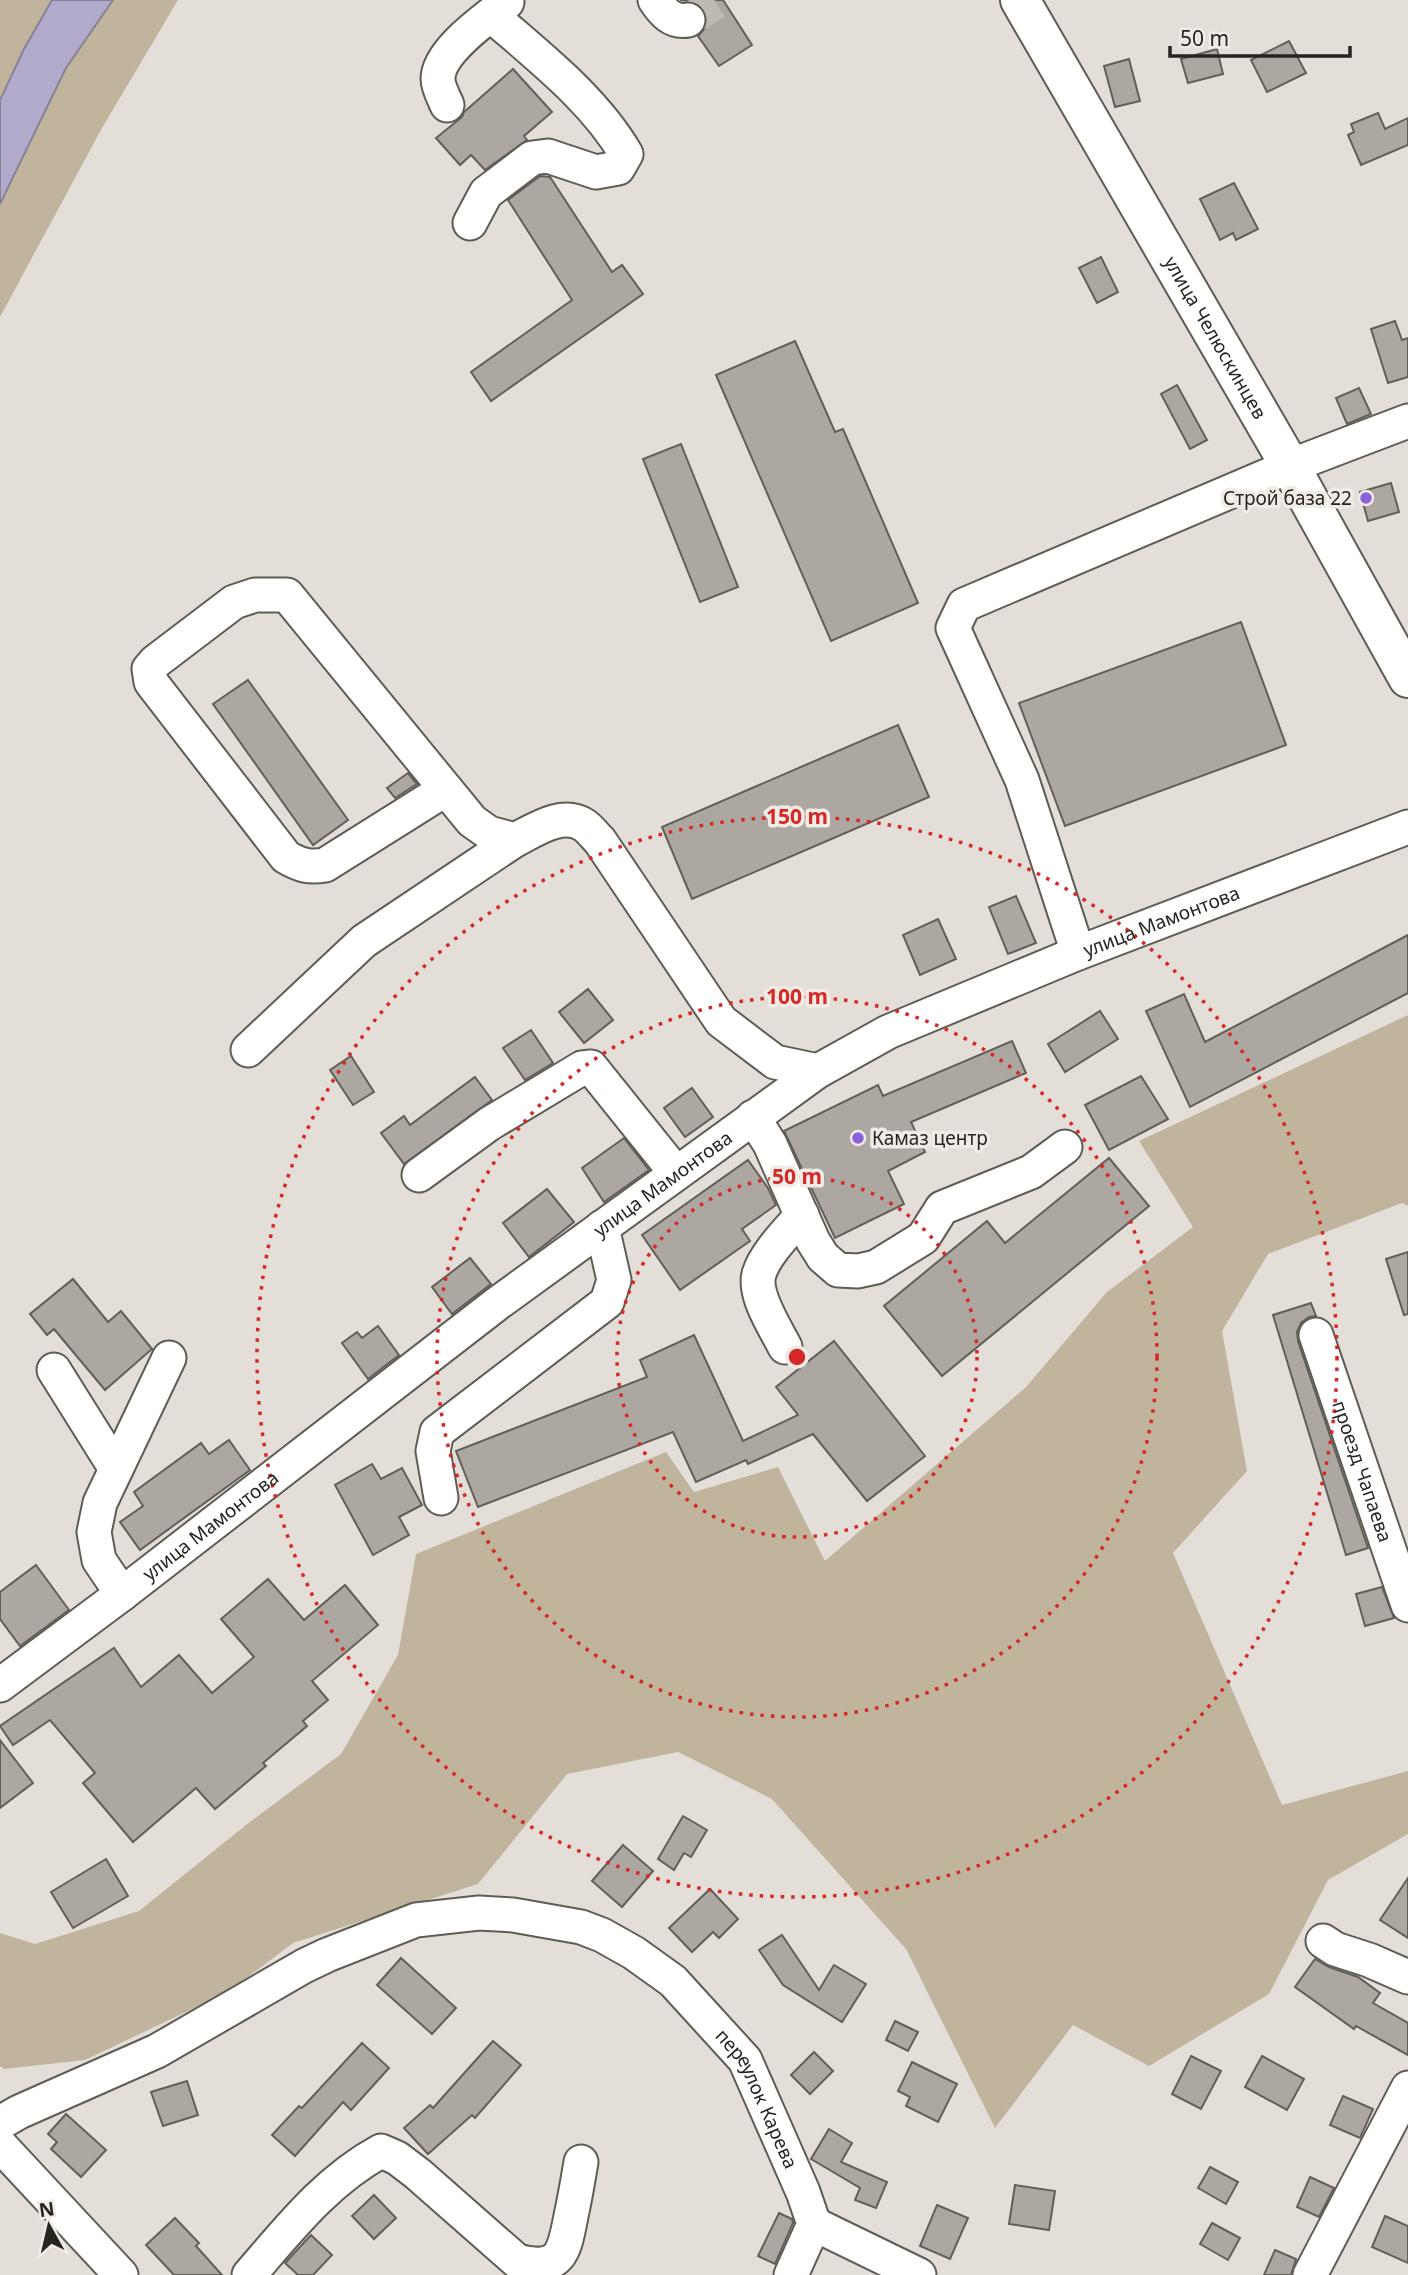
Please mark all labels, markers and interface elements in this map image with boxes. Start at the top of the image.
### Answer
scale bar [1170,14,1350,58]
text: 50 m [1180,24,1229,52]
street label: улица Челюскинцев [1158,251,1273,424]
place label: Строй база 22 [1223,485,1352,511]
marker: Строй база 22 [1358,490,1374,506]
text: 150 m [766,802,828,830]
street label: улица Мамонтова [1079,880,1243,963]
text: 100 m [766,982,828,1010]
street label: улица Мамонтова [588,1125,737,1243]
place label: Камаз центр [872,1125,988,1151]
marker: Камаз центр [850,1130,866,1146]
text: 50 m [772,1162,822,1190]
centre of rings [785,1345,809,1369]
street label: проезд Чапаева [1326,1397,1399,1545]
street label: улица Мамонтова [137,1465,284,1587]
street label: переулок Карева [710,2023,804,2173]
north arrow [14,2191,84,2261]
text: N [37,2195,56,2223]

